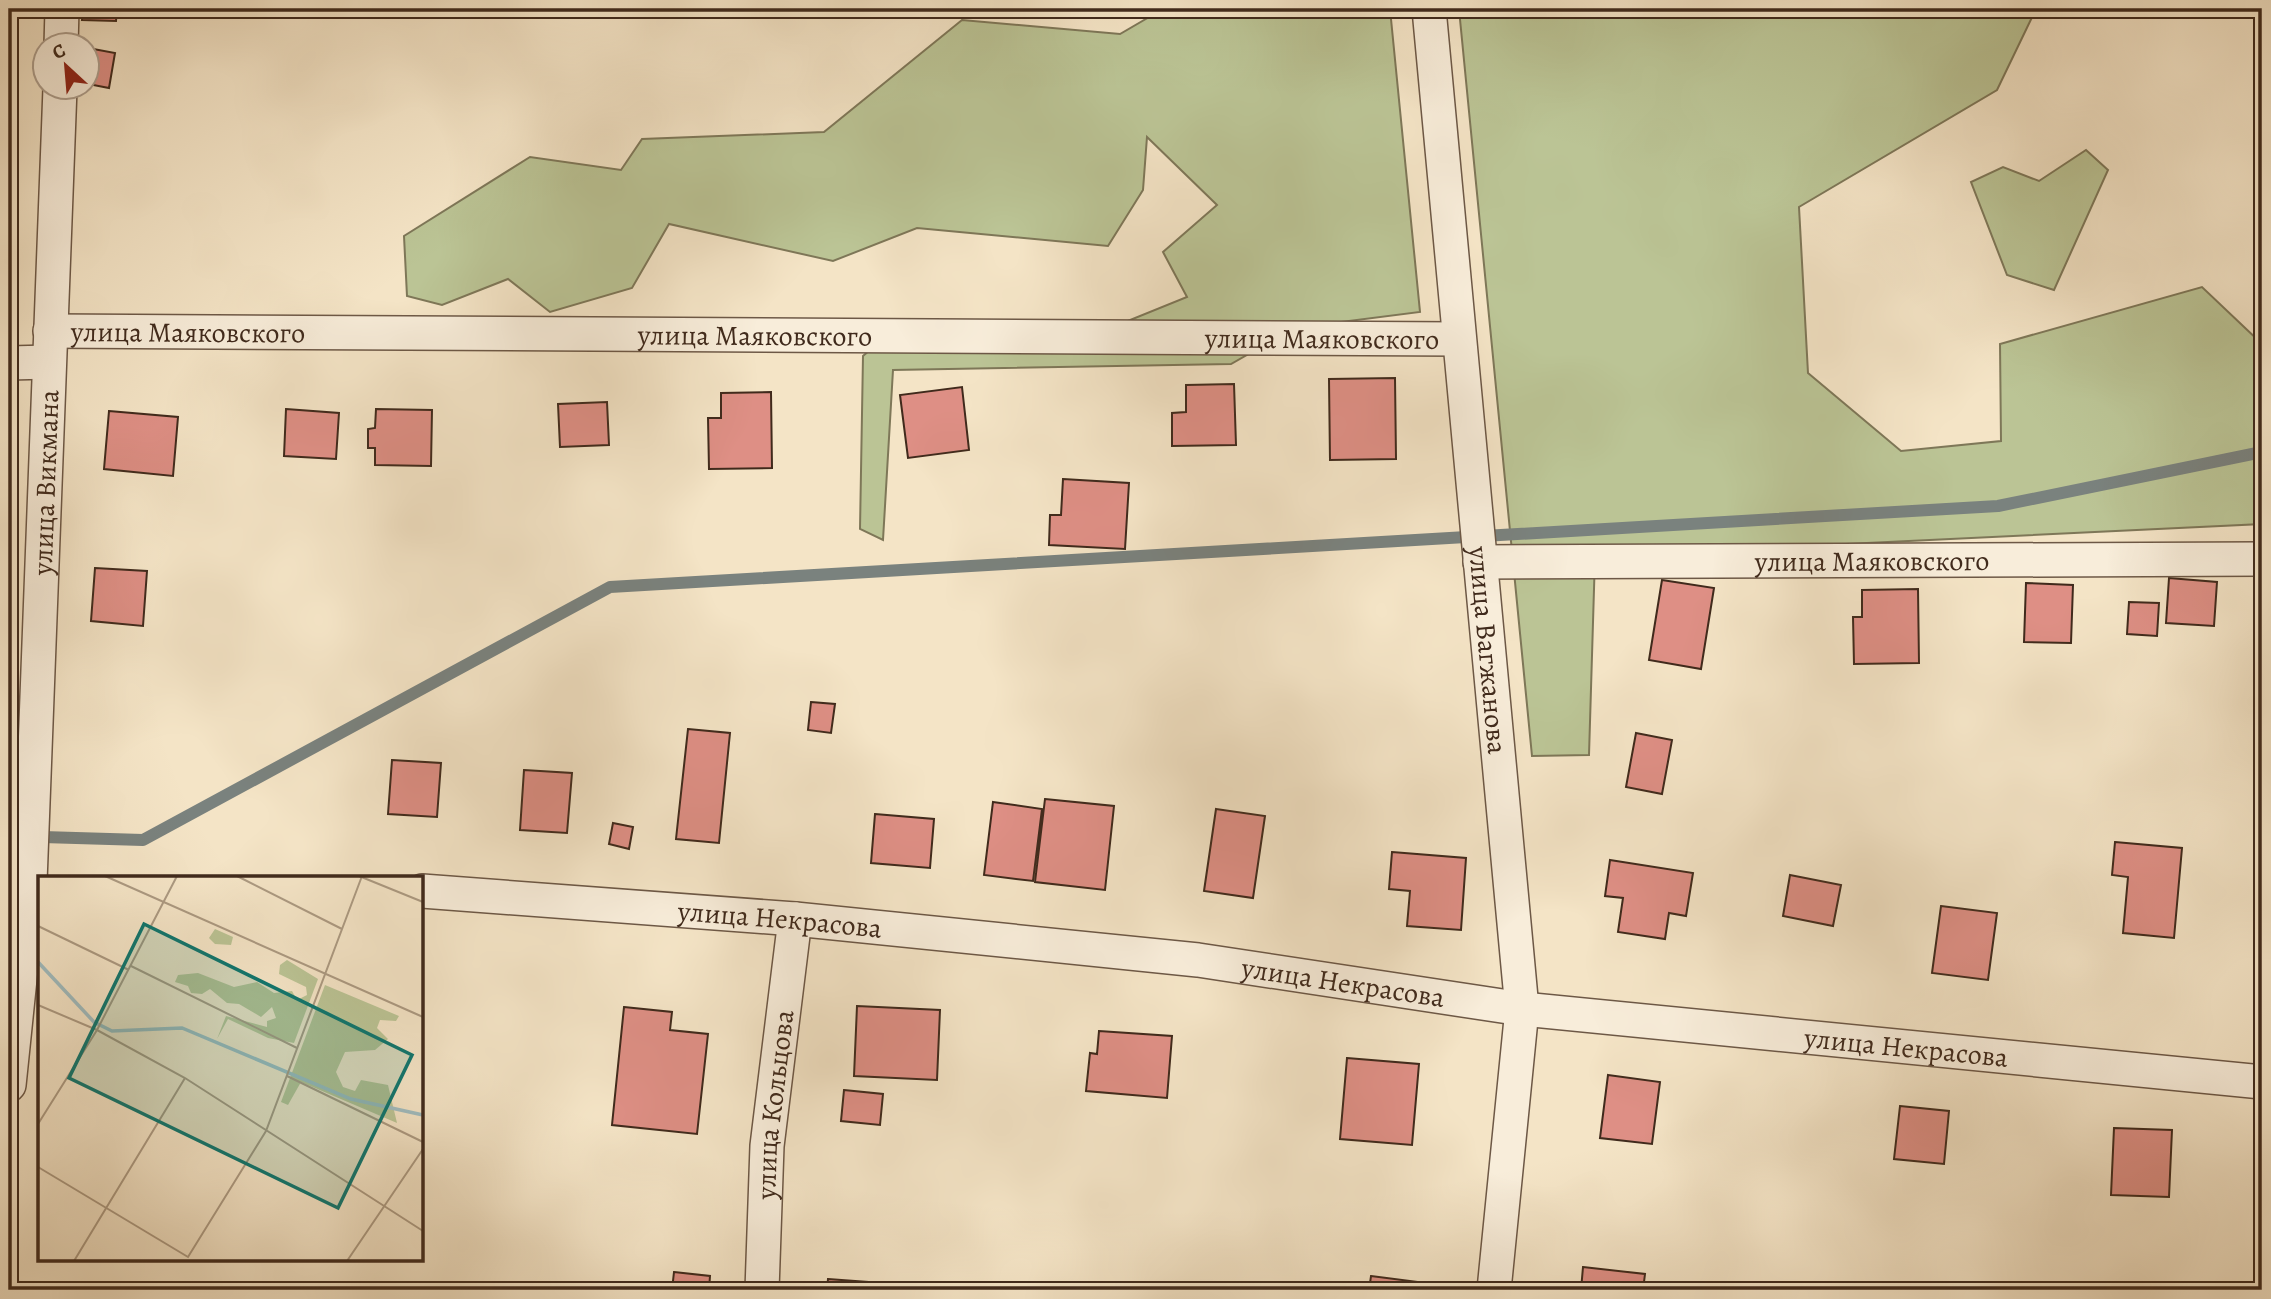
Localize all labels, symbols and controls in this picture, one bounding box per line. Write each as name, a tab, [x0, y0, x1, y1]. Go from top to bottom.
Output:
north arrow	[32, 32, 102, 102]
text: С	[48, 37, 70, 66]
street label: улица Маяковского	[70, 313, 305, 352]
street label: улица Маяковского	[637, 316, 872, 356]
street label: улица Маяковского	[1204, 320, 1439, 359]
street label: улица Викмана	[24, 389, 69, 577]
street label: улица Маяковского	[1754, 542, 1989, 581]
street label: улица Вагжанова	[1459, 544, 1516, 756]
inset map	[38, 876, 424, 1260]
street label: улица Некрасова	[675, 892, 884, 948]
street label: улица Некрасова	[1238, 949, 1447, 1017]
street label: улица Кольцова	[747, 1008, 804, 1201]
street label: улица Некрасова	[1801, 1019, 2010, 1077]

